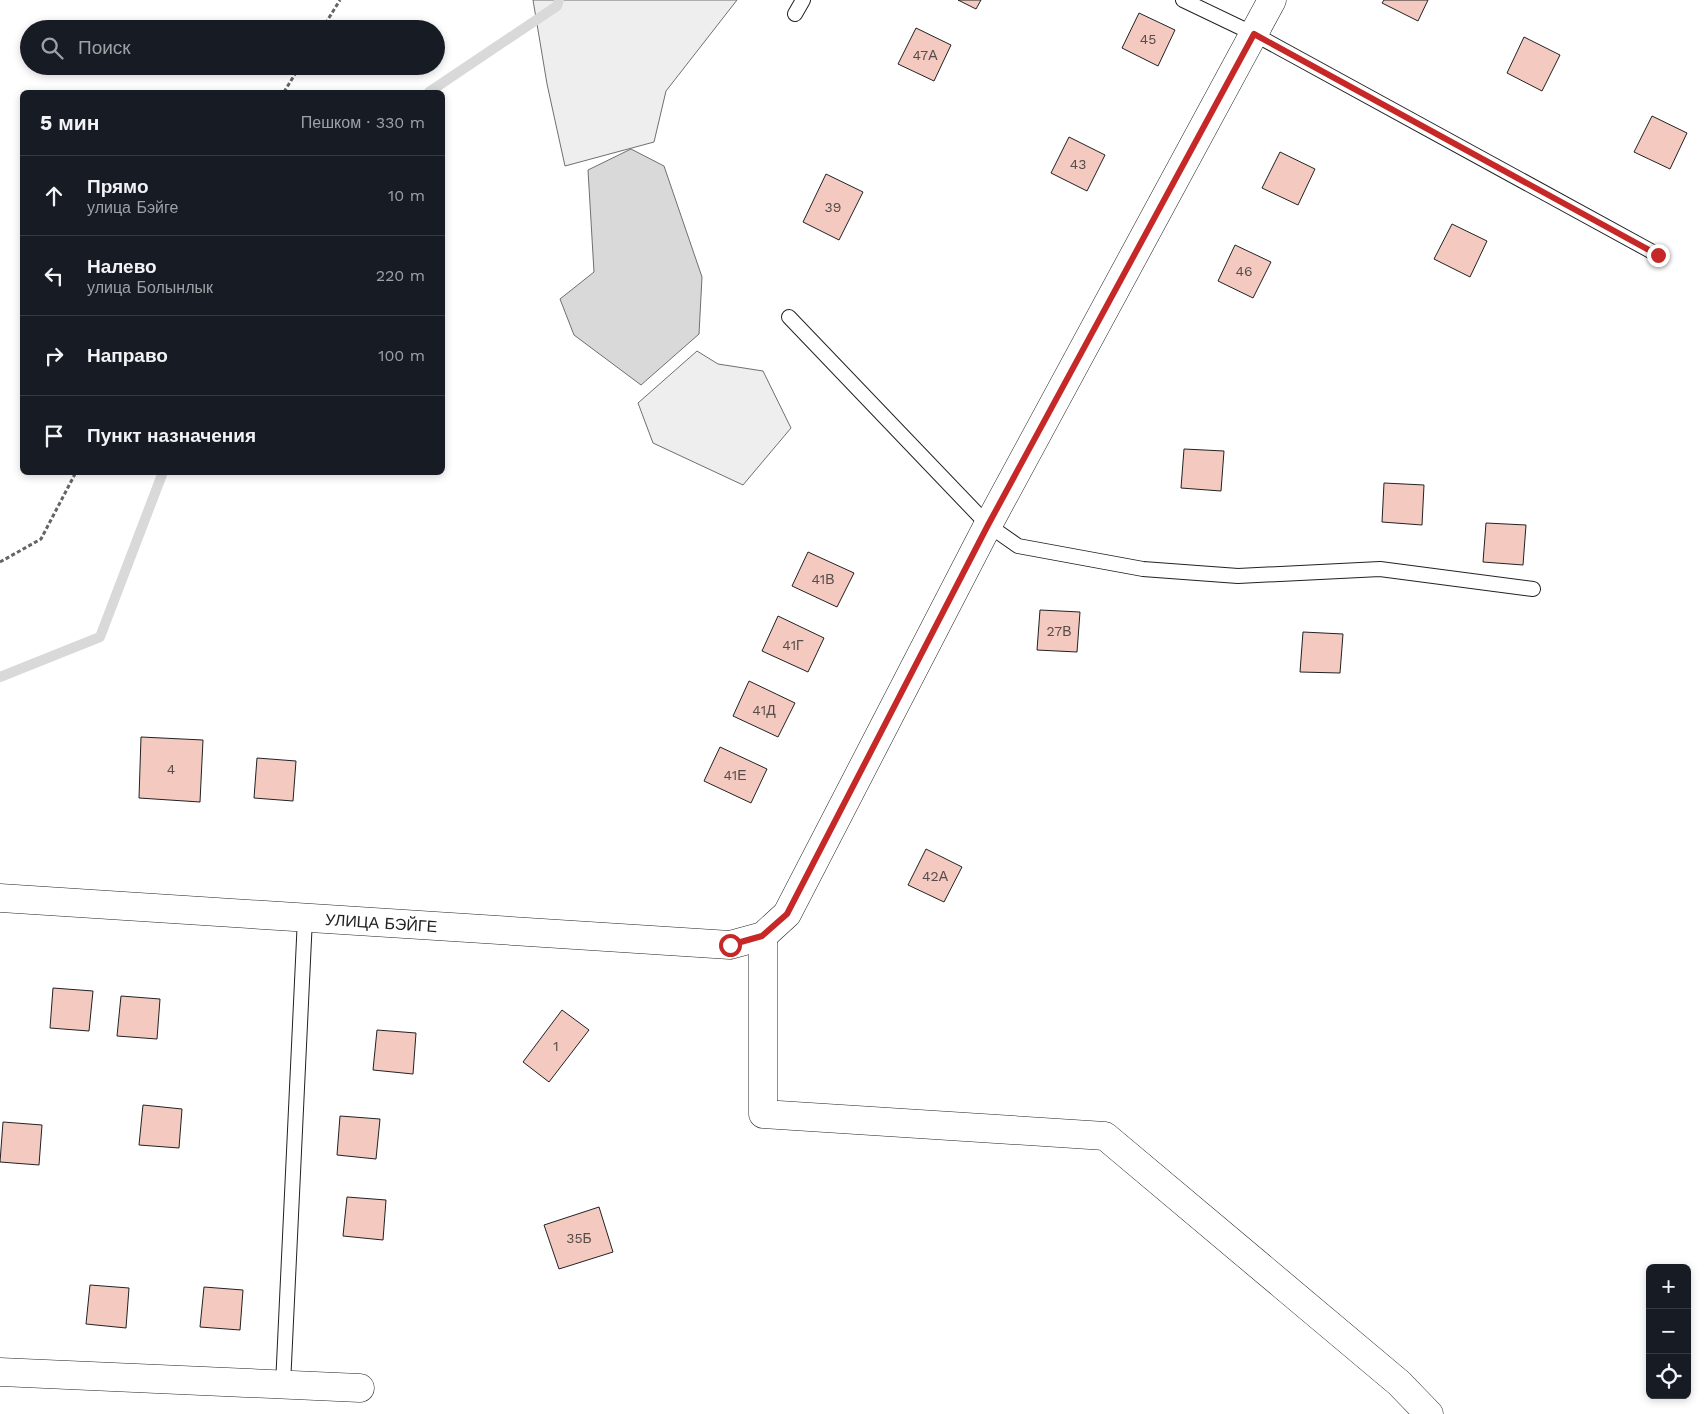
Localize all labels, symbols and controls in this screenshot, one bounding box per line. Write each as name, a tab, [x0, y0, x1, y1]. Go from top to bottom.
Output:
search box	[20, 20, 445, 75]
house number: 45	[1140, 31, 1156, 47]
icon: search	[38, 34, 66, 62]
text: Поиск	[78, 36, 131, 59]
house number: 47А	[912, 47, 938, 63]
text: 5 мин	[40, 110, 99, 135]
text: Пешком · 330 m	[301, 113, 425, 132]
house number: 43	[1070, 156, 1086, 172]
text: Прямо	[87, 175, 149, 198]
icon: ahead	[40, 182, 68, 210]
text: 10 m	[388, 186, 425, 205]
text: улица Бэйге	[87, 198, 178, 217]
house number: 39	[825, 199, 841, 215]
route end	[1647, 244, 1670, 267]
text: Налево	[87, 255, 157, 278]
icon: left	[40, 262, 68, 290]
house number: 46	[1235, 263, 1253, 279]
text: 220 m	[376, 266, 425, 285]
text: улица Болынлык	[87, 278, 213, 297]
icon: right	[40, 342, 68, 370]
text: Направо	[87, 344, 168, 367]
text: 100 m	[378, 346, 425, 365]
icon: arrive	[40, 422, 68, 450]
text: Пункт назначения	[87, 424, 256, 447]
house number: 41В	[811, 571, 835, 587]
house number: 27В	[1046, 623, 1072, 639]
house number: 41Г	[782, 637, 804, 653]
house number: 41Д	[752, 702, 776, 718]
house number: 4	[167, 761, 175, 777]
house number: 41Е	[723, 767, 747, 783]
house number: 42А	[922, 868, 949, 884]
street label: УЛИЦА БЭЙГЕ	[325, 910, 438, 936]
route start	[719, 934, 742, 957]
house number: 1	[553, 1038, 559, 1054]
house number: 35Б	[566, 1230, 592, 1246]
map controls	[1646, 1264, 1691, 1399]
button: +	[1646, 1264, 1691, 1309]
button: −	[1646, 1309, 1691, 1354]
button: locate	[1646, 1354, 1691, 1399]

